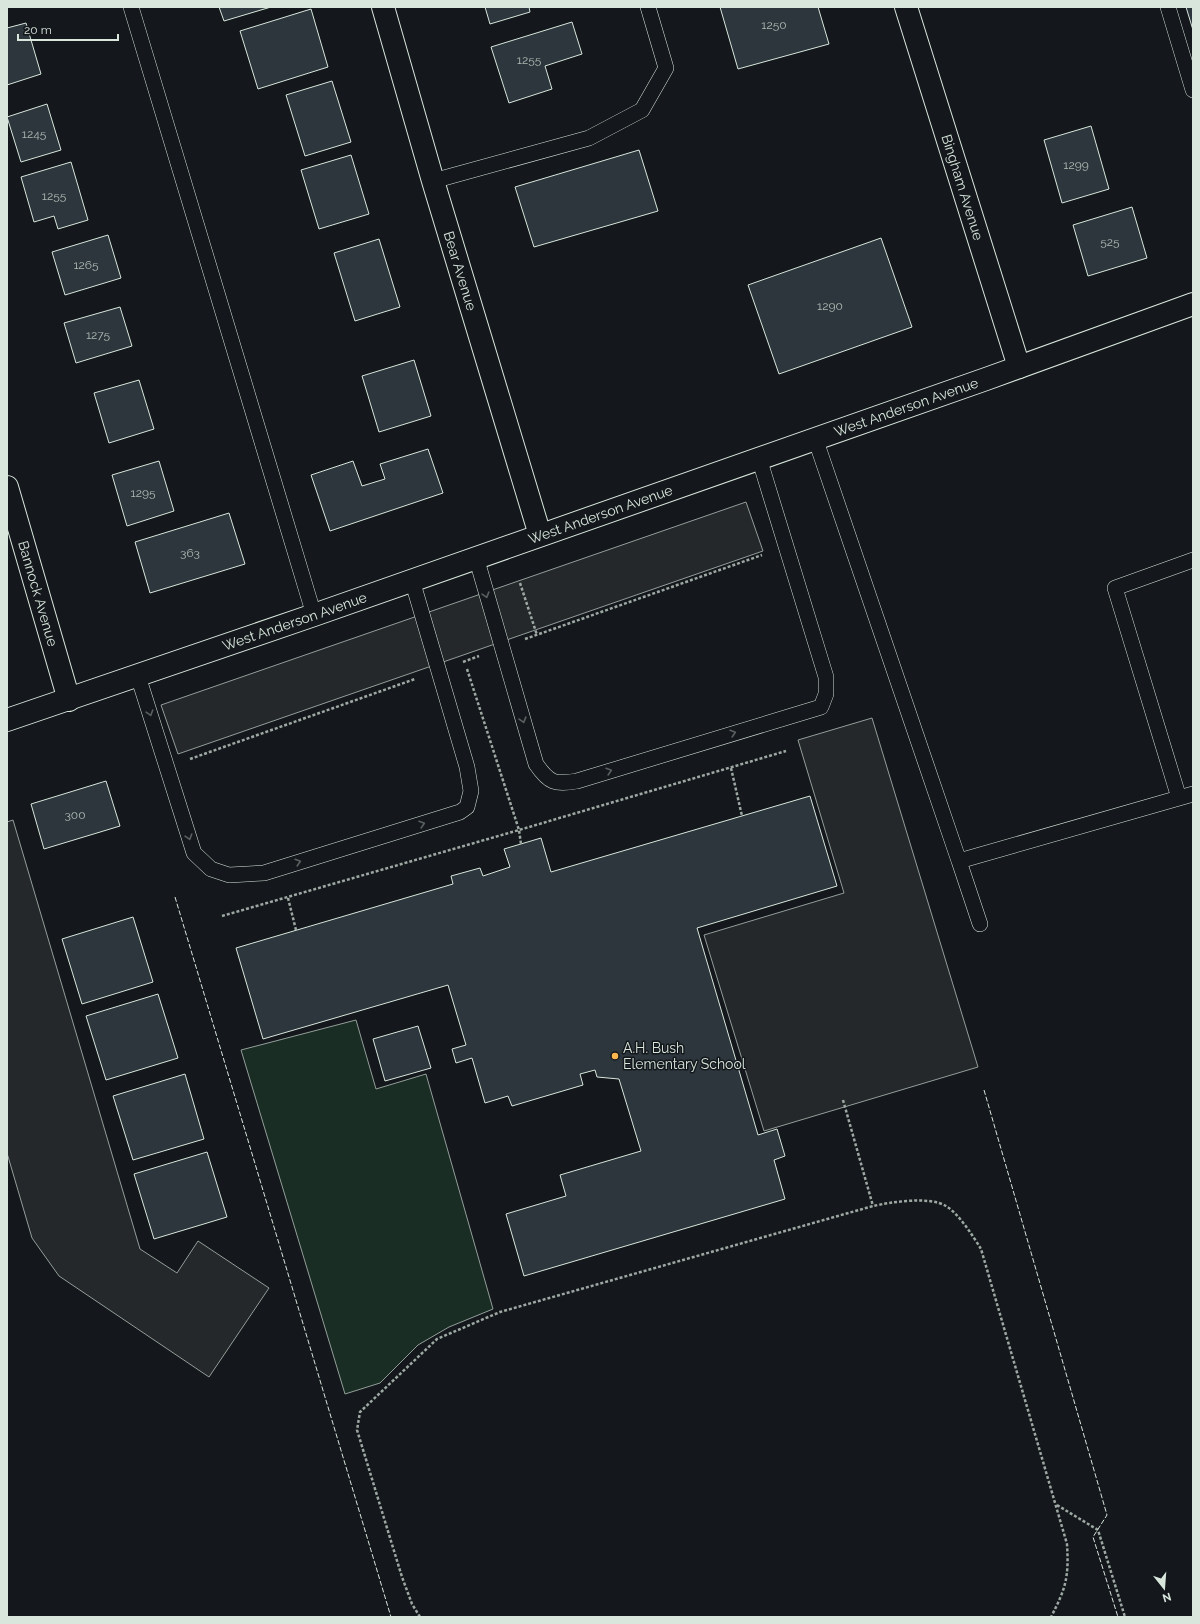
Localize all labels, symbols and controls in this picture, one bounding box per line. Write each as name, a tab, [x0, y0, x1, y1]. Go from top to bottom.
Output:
scale bar	[18, 16, 118, 42]
house number: 1250	[761, 18, 787, 32]
text: 20 m	[24, 23, 52, 37]
house number: 1255	[517, 53, 542, 67]
house number: 1245	[22, 127, 47, 141]
street label: Bingham Avenue	[938, 132, 987, 242]
house number: 1299	[1063, 158, 1089, 172]
house number: 1255	[42, 189, 67, 203]
street label: Bear Avenue	[441, 229, 480, 313]
house number: 525	[1100, 235, 1120, 249]
house number: 1265	[73, 258, 99, 272]
house number: 1290	[817, 299, 843, 313]
house number: 1275	[86, 328, 111, 342]
street label: West Anderson Avenue	[832, 374, 980, 440]
street label: West Anderson Avenue	[526, 482, 675, 547]
house number: 1295	[131, 486, 156, 500]
street label: Bannock Avenue	[15, 539, 61, 648]
house number: 363	[180, 546, 200, 560]
street label: West Anderson Avenue	[220, 589, 369, 654]
one-way arrow	[481, 591, 490, 598]
one-way arrow	[145, 709, 154, 716]
one-way arrow	[518, 716, 526, 723]
one-way arrow	[730, 730, 737, 738]
one-way arrow	[605, 768, 612, 776]
house number: 300	[64, 808, 86, 822]
one-way arrow	[418, 820, 425, 829]
one-way arrow	[184, 833, 193, 840]
one-way arrow	[294, 859, 301, 867]
place label: A.H. Bush Elementary School	[623, 1040, 746, 1072]
marker: A.H. Bush Elementary School	[610, 1051, 620, 1061]
north arrow	[1144, 1568, 1184, 1608]
text: N	[1161, 1590, 1173, 1605]

